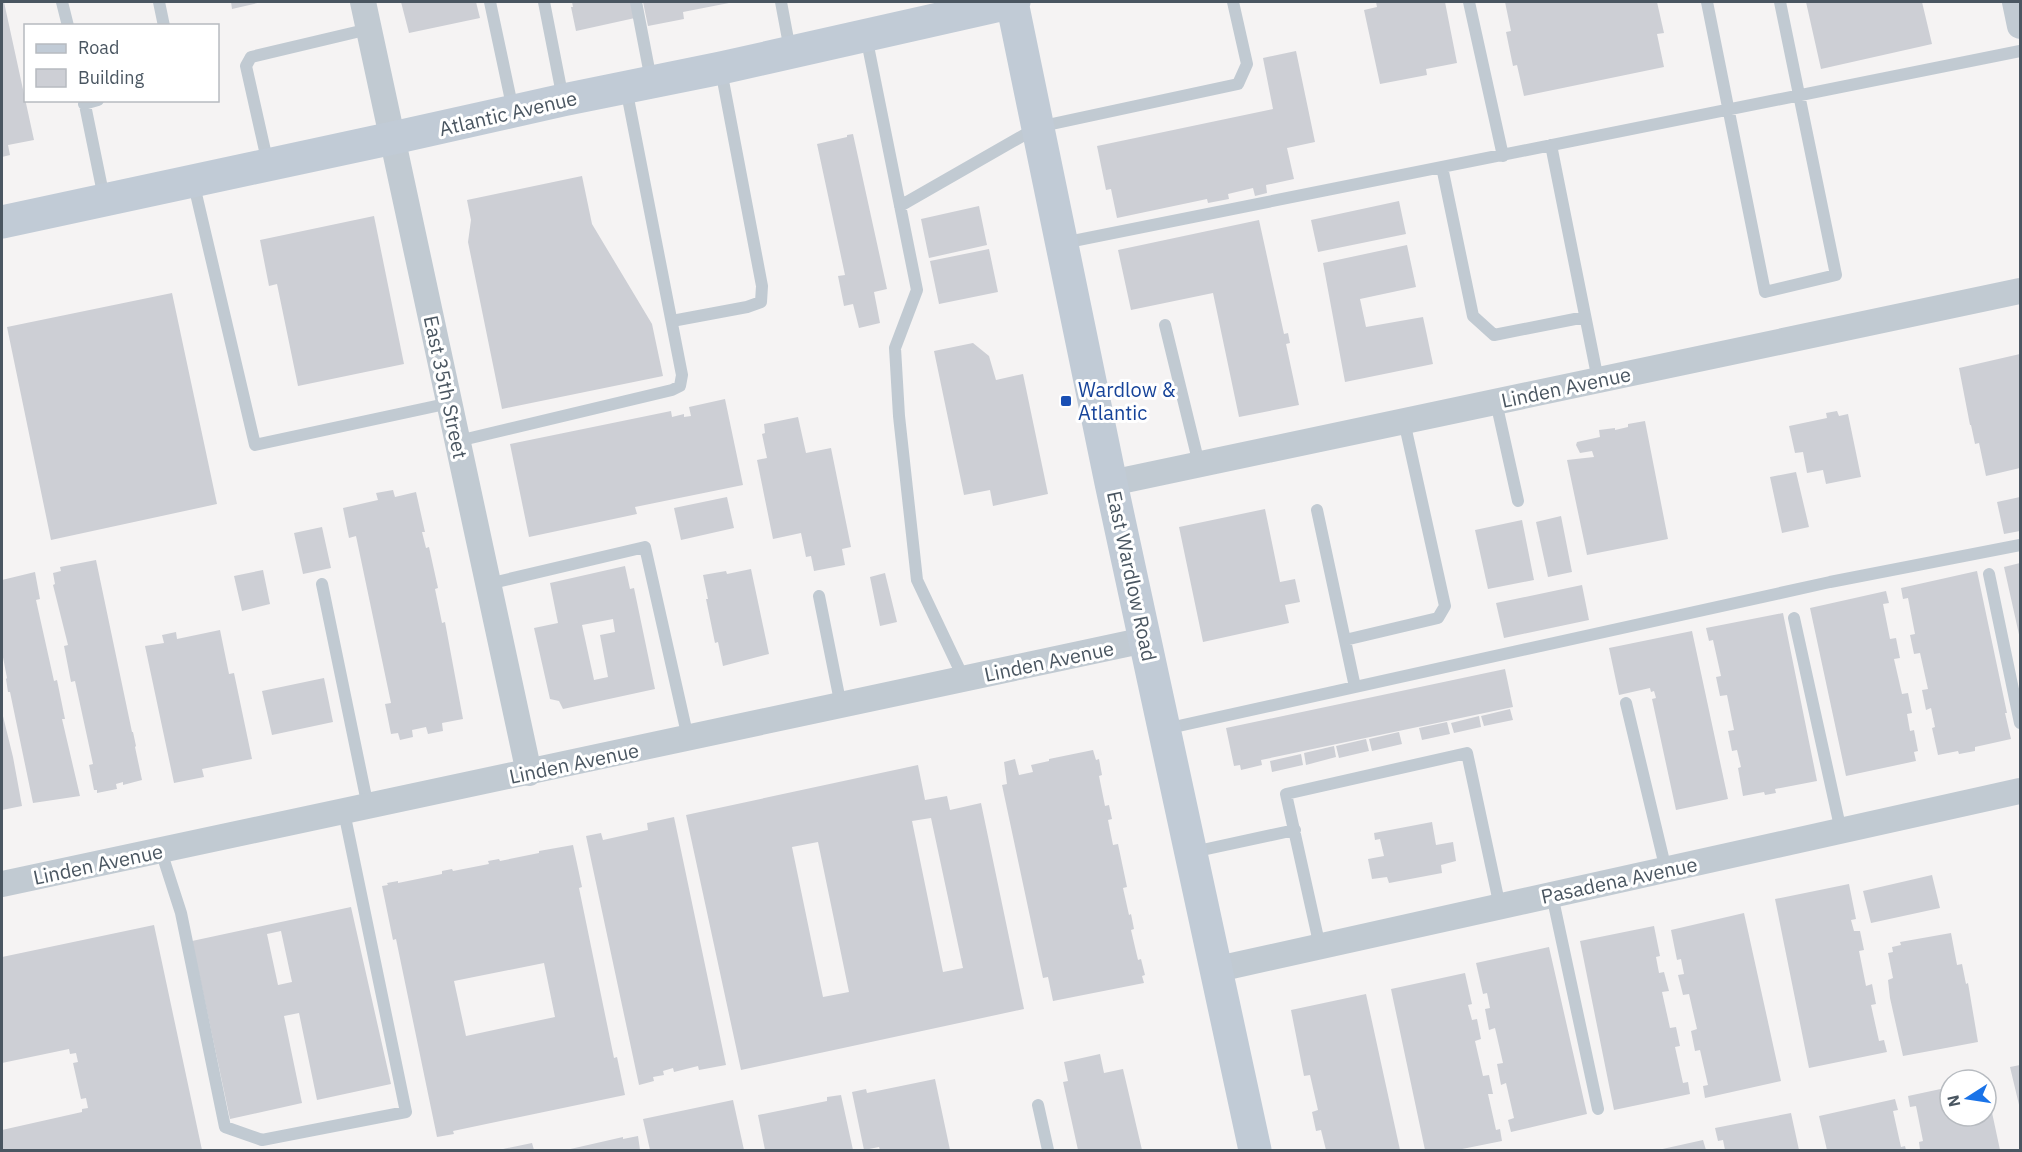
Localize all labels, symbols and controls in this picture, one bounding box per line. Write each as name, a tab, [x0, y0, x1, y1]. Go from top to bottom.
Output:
legend	[24, 24, 219, 102]
text: Road	[78, 36, 119, 59]
text: Building	[78, 66, 145, 89]
street label: Atlantic Avenue	[436, 84, 580, 142]
street label: East 35th Street	[418, 313, 474, 461]
street label: Linden Avenue	[1499, 360, 1633, 414]
place label: Wardlow & Atlantic	[1078, 376, 1176, 426]
marker: Wardlow & Atlantic	[1059, 394, 1073, 408]
street label: East Wardlow Road	[1101, 488, 1163, 664]
street label: Linden Avenue	[982, 634, 1116, 688]
street label: Linden Avenue	[507, 736, 641, 790]
street label: Linden Avenue	[31, 837, 165, 891]
street label: Pasadena Avenue	[1538, 850, 1700, 910]
north arrow	[1938, 1068, 1998, 1128]
text: N	[1942, 1093, 1964, 1109]

